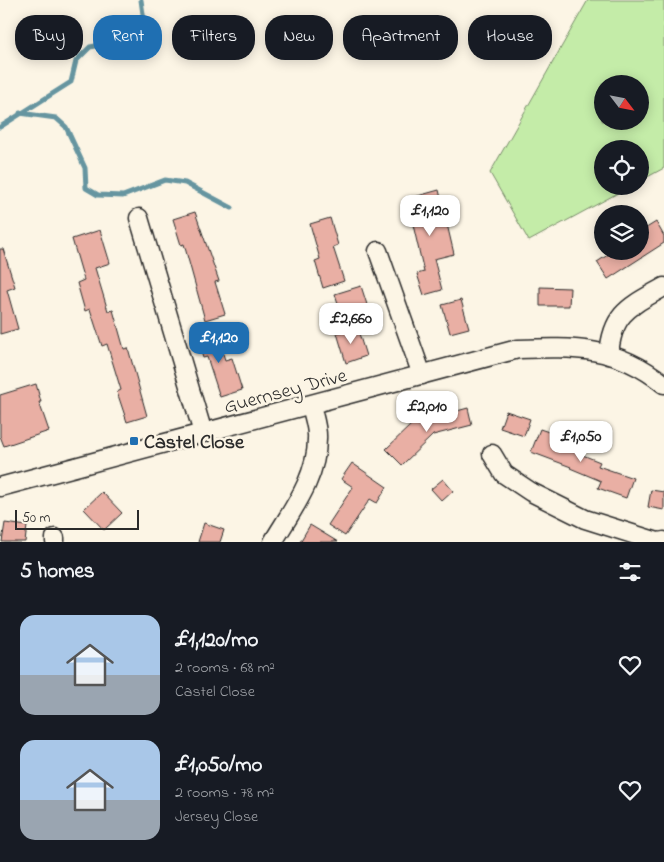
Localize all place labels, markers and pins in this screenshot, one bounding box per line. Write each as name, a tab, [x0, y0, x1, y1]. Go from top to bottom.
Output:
pin: £1,120	[389, 194, 471, 237]
pin: £2,660	[310, 302, 392, 345]
pin: £1,120	[178, 322, 260, 364]
pin: £2,010	[386, 390, 468, 433]
pin: £1,050	[540, 420, 622, 463]
place label: Castel Close	[144, 429, 245, 458]
marker: Castel Close	[128, 435, 140, 447]

